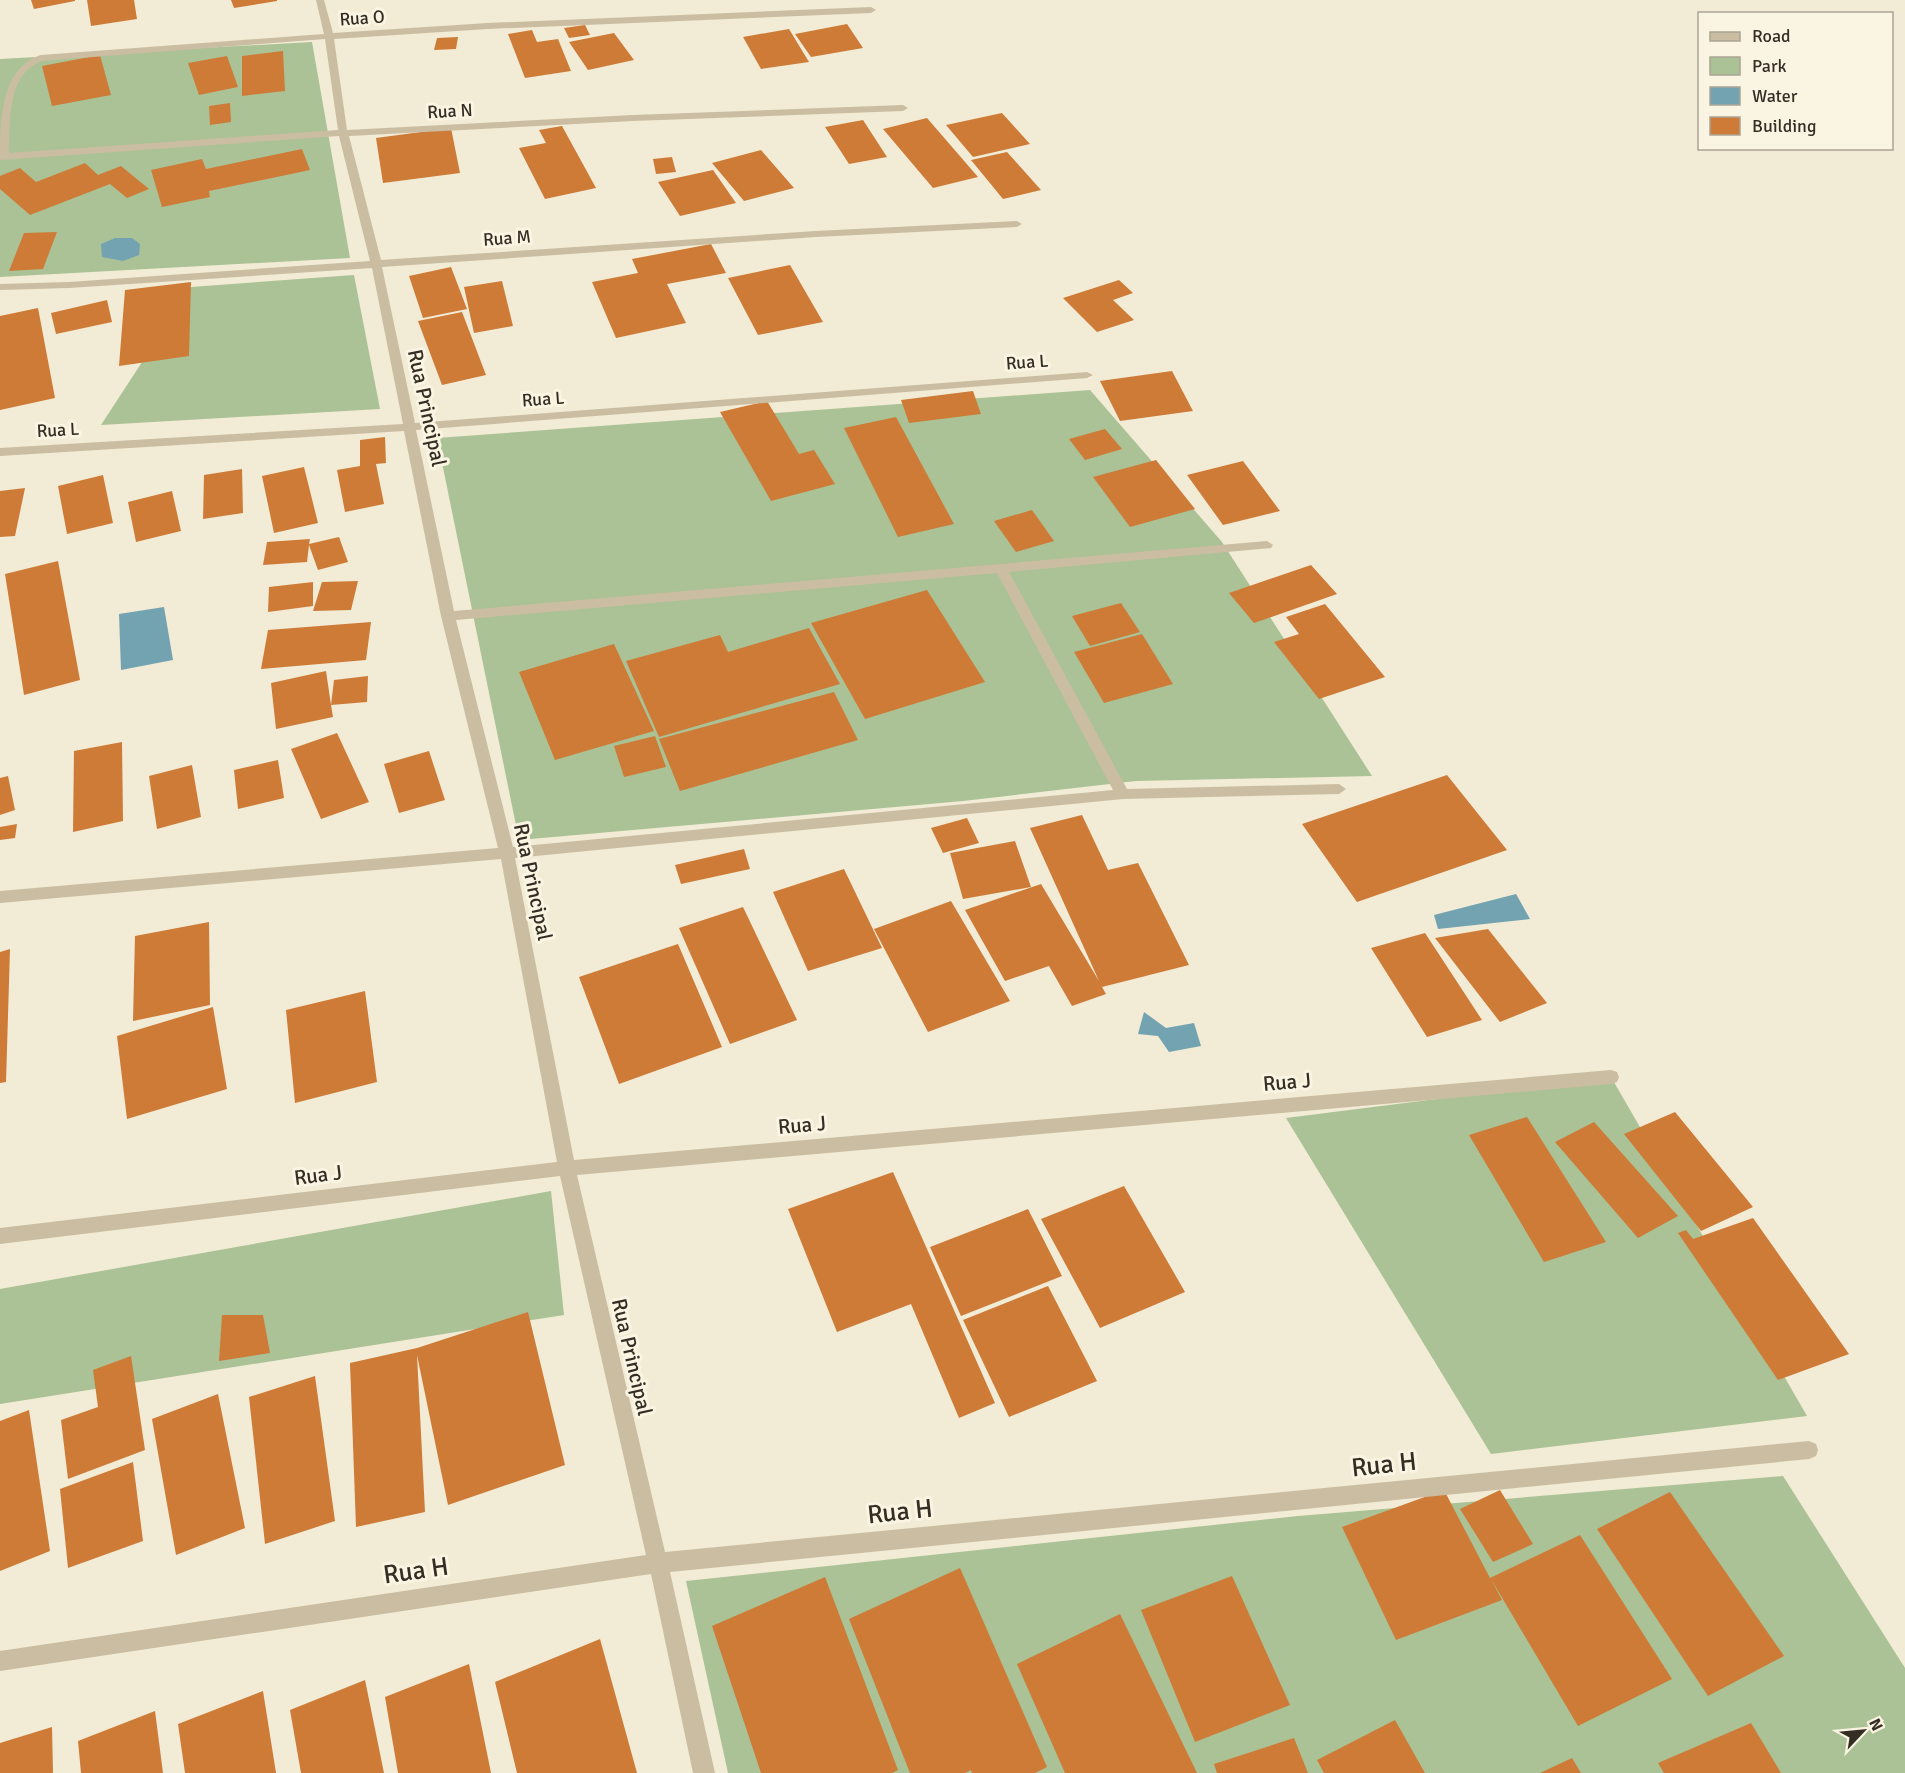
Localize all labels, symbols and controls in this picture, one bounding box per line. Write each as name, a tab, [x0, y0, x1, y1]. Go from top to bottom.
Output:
street label: Rua O	[339, 5, 385, 31]
legend	[1698, 12, 1893, 150]
text: Road	[1752, 25, 1791, 47]
text: Park	[1752, 55, 1787, 77]
text: Water	[1752, 85, 1798, 107]
street label: Rua N	[427, 99, 473, 123]
text: Building	[1752, 115, 1816, 137]
street label: Rua M	[482, 225, 532, 251]
street label: Rua Principal	[402, 347, 452, 469]
street label: Rua L	[1005, 350, 1049, 374]
street label: Rua L	[521, 387, 565, 411]
street label: Rua L	[36, 418, 80, 442]
street label: Rua Principal	[508, 821, 558, 943]
street label: Rua J	[1262, 1067, 1312, 1097]
street label: Rua J	[777, 1110, 827, 1140]
street label: Rua J	[292, 1159, 344, 1191]
street label: Rua Principal	[606, 1296, 658, 1418]
street label: Rua H	[1350, 1446, 1418, 1484]
street label: Rua H	[866, 1493, 934, 1531]
street label: Rua H	[381, 1551, 451, 1591]
north arrow	[1833, 1701, 1893, 1761]
text: N	[1864, 1715, 1887, 1734]

